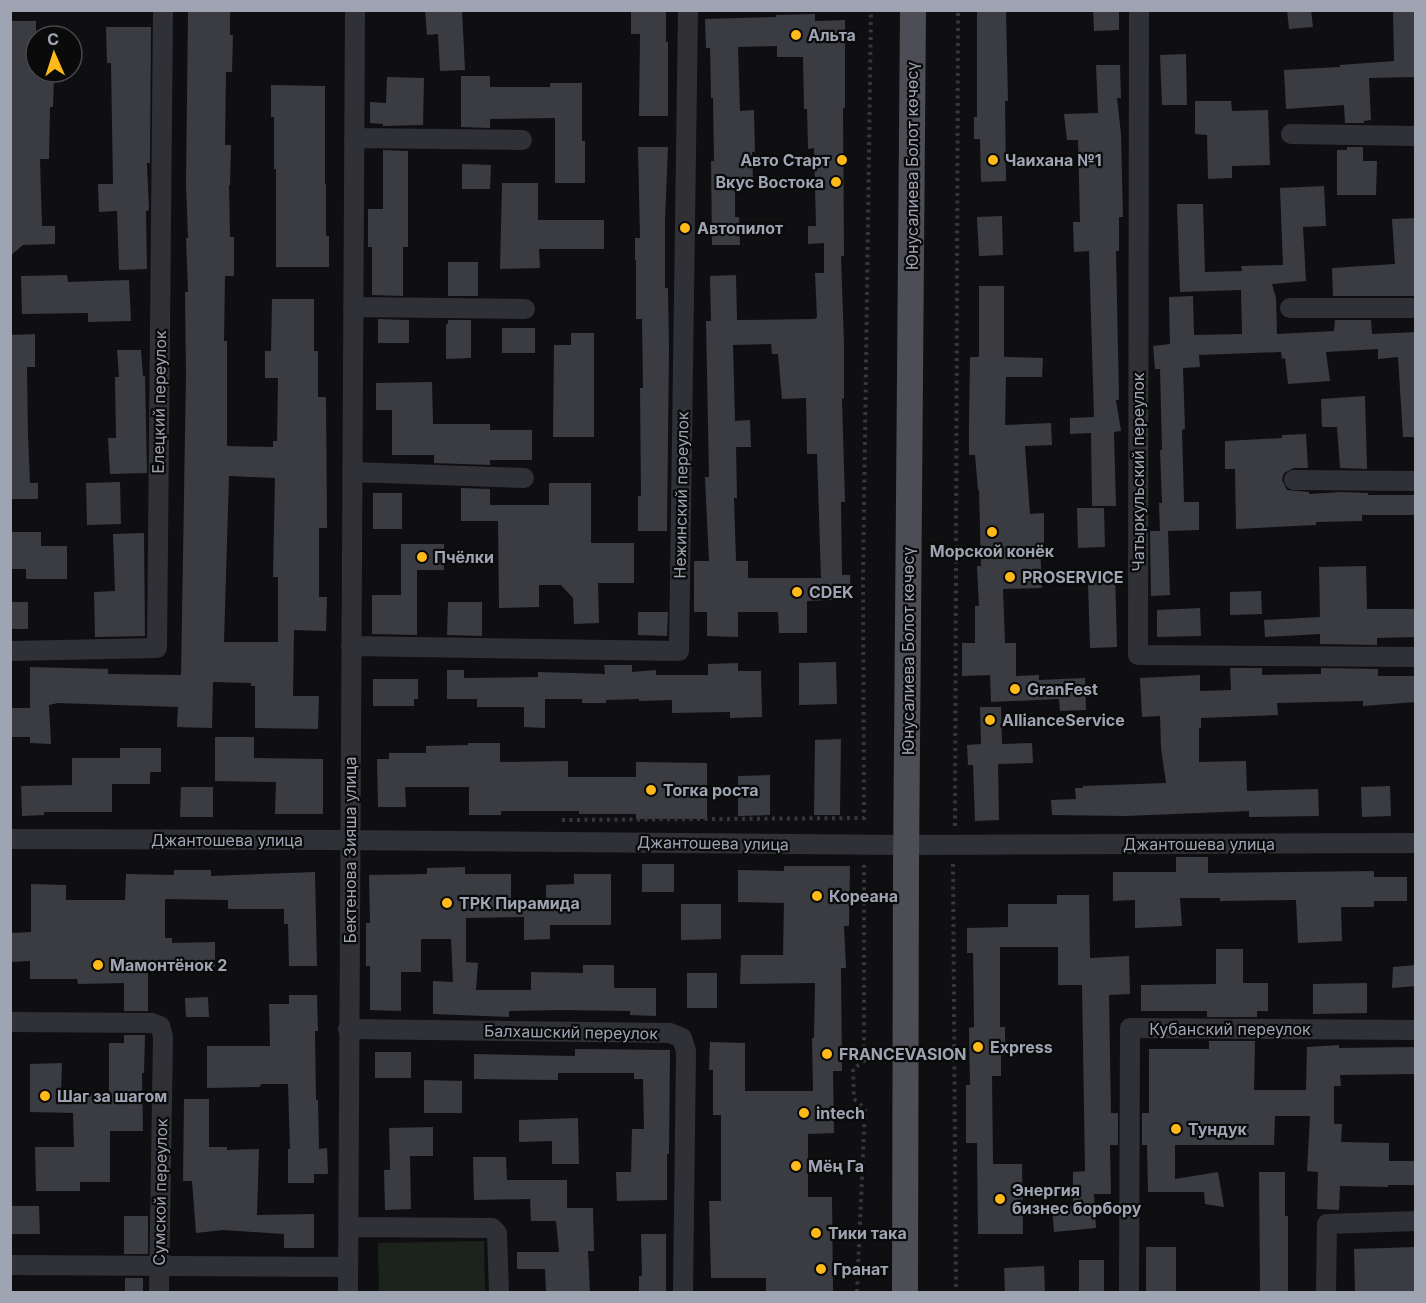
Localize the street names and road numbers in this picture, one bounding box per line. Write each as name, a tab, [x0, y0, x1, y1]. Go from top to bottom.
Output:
street label: Юнусалиева Болот көчөсү	[902, 62, 922, 270]
street label: Елецкий переулок	[148, 330, 170, 474]
street label: Чатыркульский переулок	[1128, 372, 1148, 572]
street label: Нежинский переулок	[670, 411, 692, 579]
street label: Юнусалиева Болот көчөсү	[898, 547, 918, 755]
street label: Бектенова Зияша улица	[340, 757, 360, 943]
street label: Джантошева улица	[151, 830, 303, 850]
street label: Джантошева улица	[637, 832, 789, 854]
street label: Джантошева улица	[1123, 834, 1275, 854]
street label: Кубанский переулок	[1149, 1019, 1311, 1039]
street label: Балхашский переулок	[484, 1020, 658, 1044]
street label: Сумской переулок	[149, 1118, 171, 1266]

